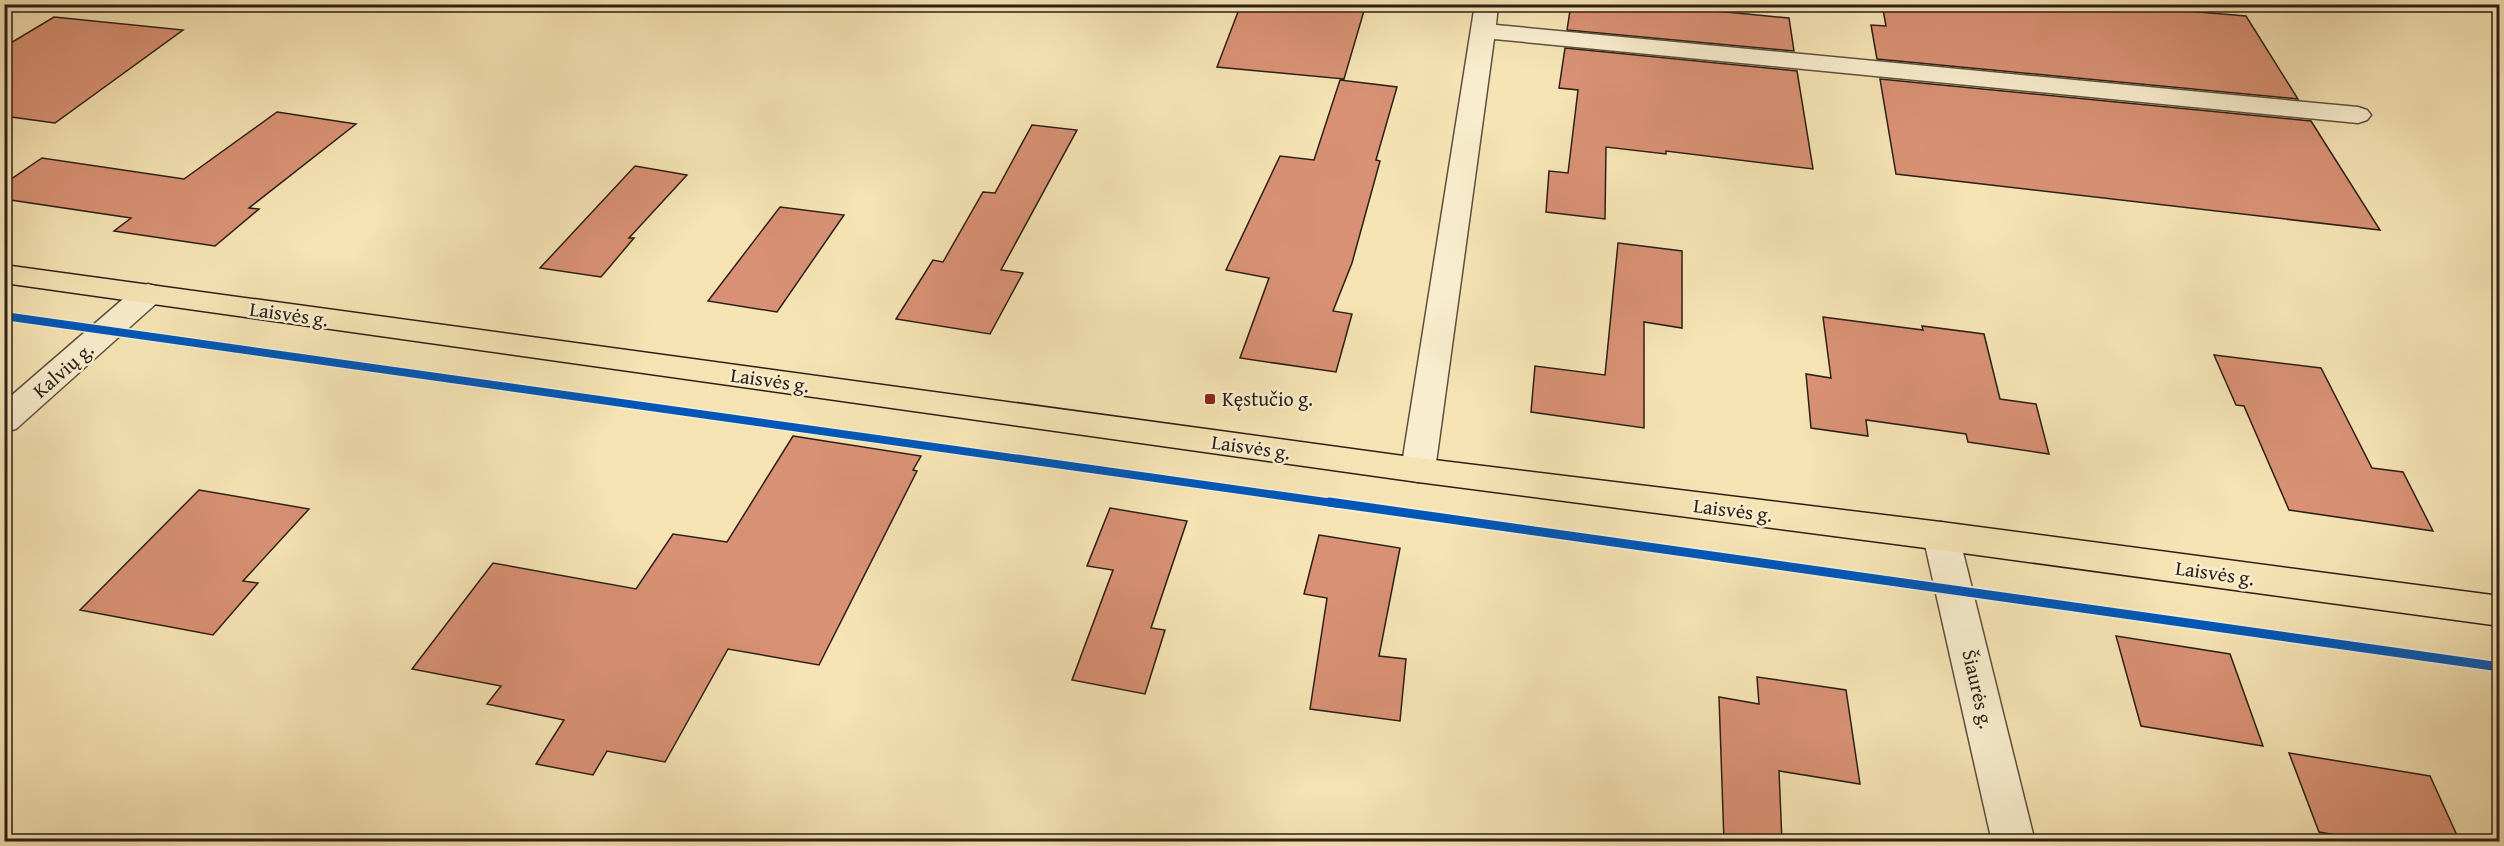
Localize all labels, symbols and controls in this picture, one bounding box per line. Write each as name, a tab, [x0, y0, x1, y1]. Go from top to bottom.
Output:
street label: Laisvės g.	[248, 294, 330, 333]
street label: Kalvių g.	[26, 335, 100, 404]
street label: Laisvės g.	[729, 360, 811, 399]
place label: Kęstučio g.	[1222, 384, 1313, 413]
marker: Kęstučio g.	[1203, 392, 1217, 406]
street label: Laisvės g.	[1210, 427, 1292, 466]
street label: Laisvės g.	[1692, 490, 1774, 529]
street label: Laisvės g.	[2174, 553, 2256, 592]
street label: Šiaurės g.	[1955, 646, 2002, 731]

